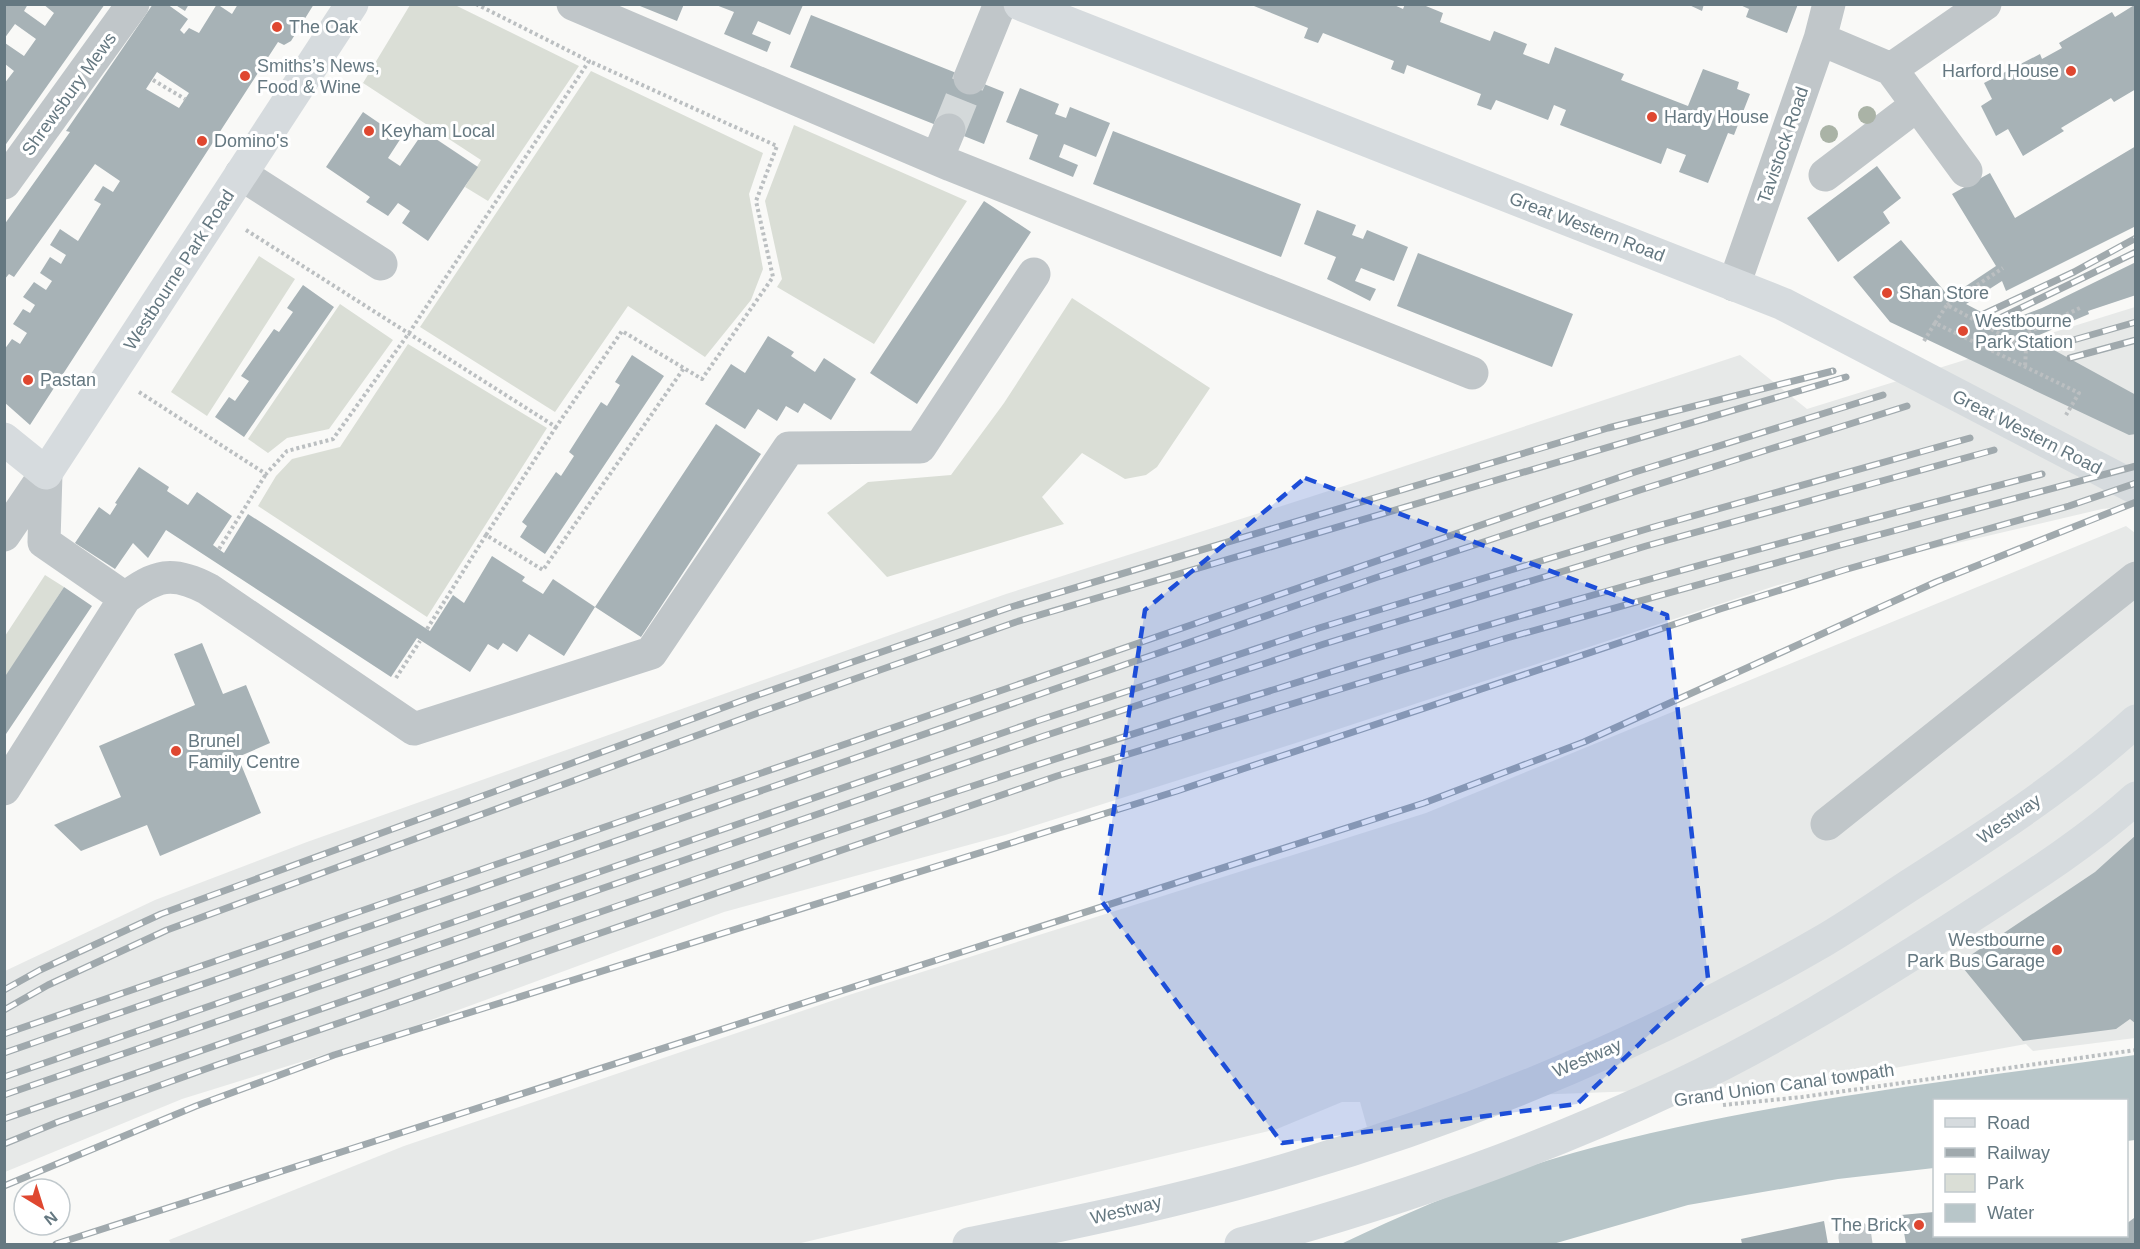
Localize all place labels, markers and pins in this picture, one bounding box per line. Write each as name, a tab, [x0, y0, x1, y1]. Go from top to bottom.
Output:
place label: The Oak	[289, 17, 359, 37]
marker: The Oak	[270, 20, 284, 34]
place label: Smiths’s News, Food & Wine	[257, 56, 380, 97]
place label: Harford House	[1942, 61, 2059, 81]
marker: Harford House	[2064, 64, 2078, 78]
marker: Smiths’s News, Food & Wine	[238, 69, 252, 83]
place label: Hardy House	[1664, 107, 1769, 127]
marker: Hardy House	[1645, 110, 1659, 124]
place label: Keyham Local	[381, 121, 495, 141]
marker: Keyham Local	[362, 124, 376, 138]
place label: Domino's	[214, 131, 288, 151]
marker: Domino's	[195, 134, 209, 148]
place label: Shan Store	[1899, 283, 1989, 303]
marker: Shan Store	[1880, 286, 1894, 300]
place label: Westbourne Park Station	[1975, 311, 2073, 352]
marker: Westbourne Park Station	[1956, 324, 1970, 338]
place label: Pastan	[40, 370, 96, 390]
marker: Pastan	[21, 373, 35, 387]
place label: Brunel Family Centre	[188, 731, 300, 772]
marker: Brunel Family Centre	[169, 744, 183, 758]
place label: Westbourne Park Bus Garage	[1907, 930, 2045, 971]
marker: Westbourne Park Bus Garage	[2050, 943, 2064, 957]
place label: The Brick	[1831, 1215, 1908, 1235]
marker: The Brick	[1912, 1218, 1926, 1232]

